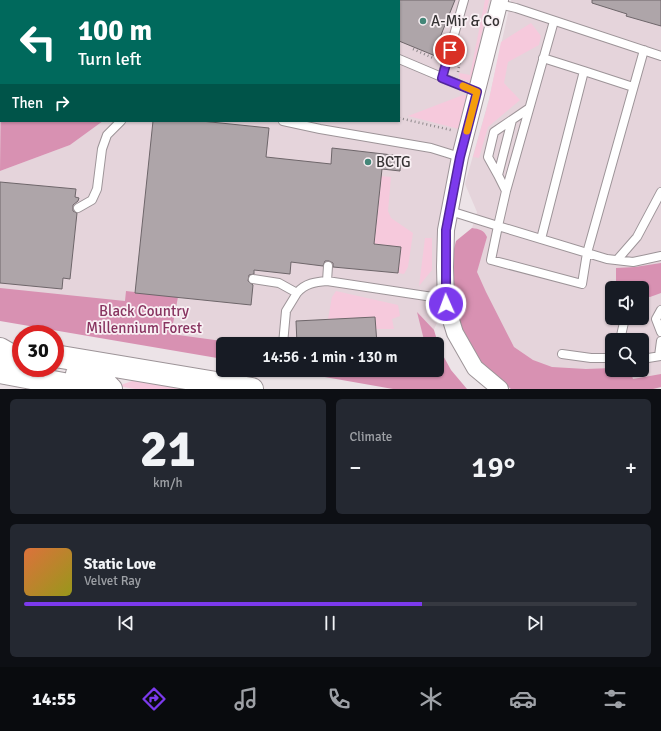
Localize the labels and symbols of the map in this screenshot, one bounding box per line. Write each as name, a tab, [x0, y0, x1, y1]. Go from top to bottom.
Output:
place label: A-Mir & Co	[431, 12, 500, 30]
marker: A-Mir & Co	[418, 16, 428, 26]
pin	[433, 33, 467, 67]
place label: BCTG	[376, 153, 411, 171]
marker: BCTG	[363, 157, 373, 167]
position arrow	[425, 283, 467, 325]
park label: Black Country Millennium Forest	[86, 302, 202, 337]
speed limit sign: 30	[12, 325, 64, 377]

